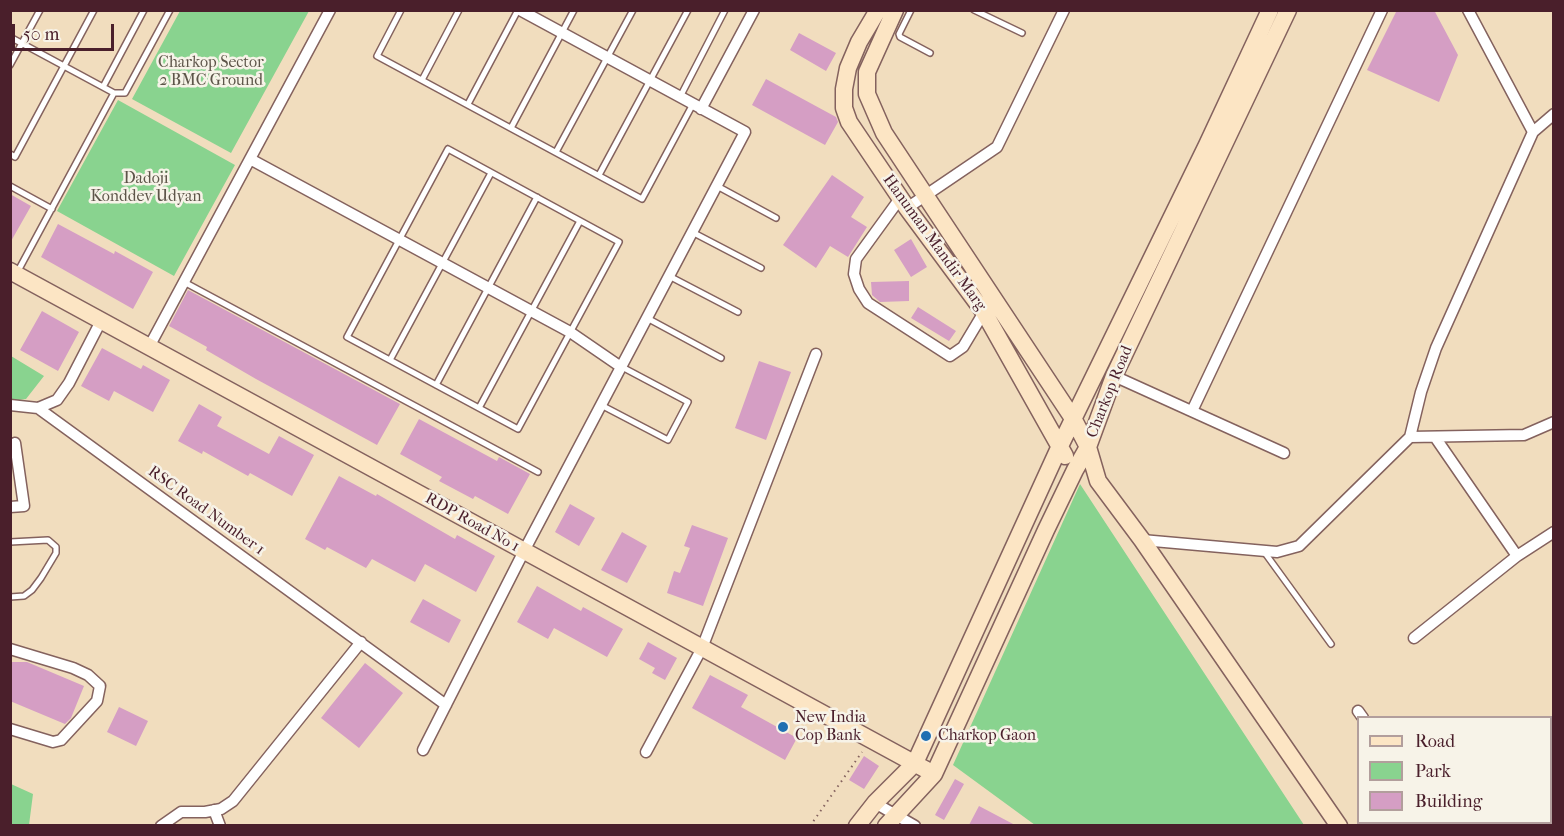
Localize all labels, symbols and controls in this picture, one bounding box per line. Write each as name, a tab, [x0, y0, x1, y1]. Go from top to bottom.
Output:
scale bar	[15, 12, 117, 50]
text: 50 m	[23, 24, 59, 45]
park label: Charkop Sector 2 BMC Ground	[158, 53, 264, 91]
park label: Dadoji Konddev Udyan	[90, 169, 202, 207]
street label: Hanuman Mandir Marg	[878, 171, 990, 315]
street label: Charkop Road	[1083, 343, 1137, 441]
street label: RSC Road Number 1	[144, 462, 268, 560]
street label: RDP Road No 1	[421, 489, 523, 557]
place label: New India Cop Bank	[795, 708, 866, 746]
legend	[1357, 716, 1552, 824]
marker: New India Cop Bank	[776, 720, 790, 734]
place label: Charkop Gaon	[938, 726, 1036, 746]
marker: Charkop Gaon	[919, 729, 933, 743]
text: Road	[1415, 731, 1455, 752]
text: Park	[1415, 761, 1451, 782]
text: Building	[1415, 791, 1482, 812]

